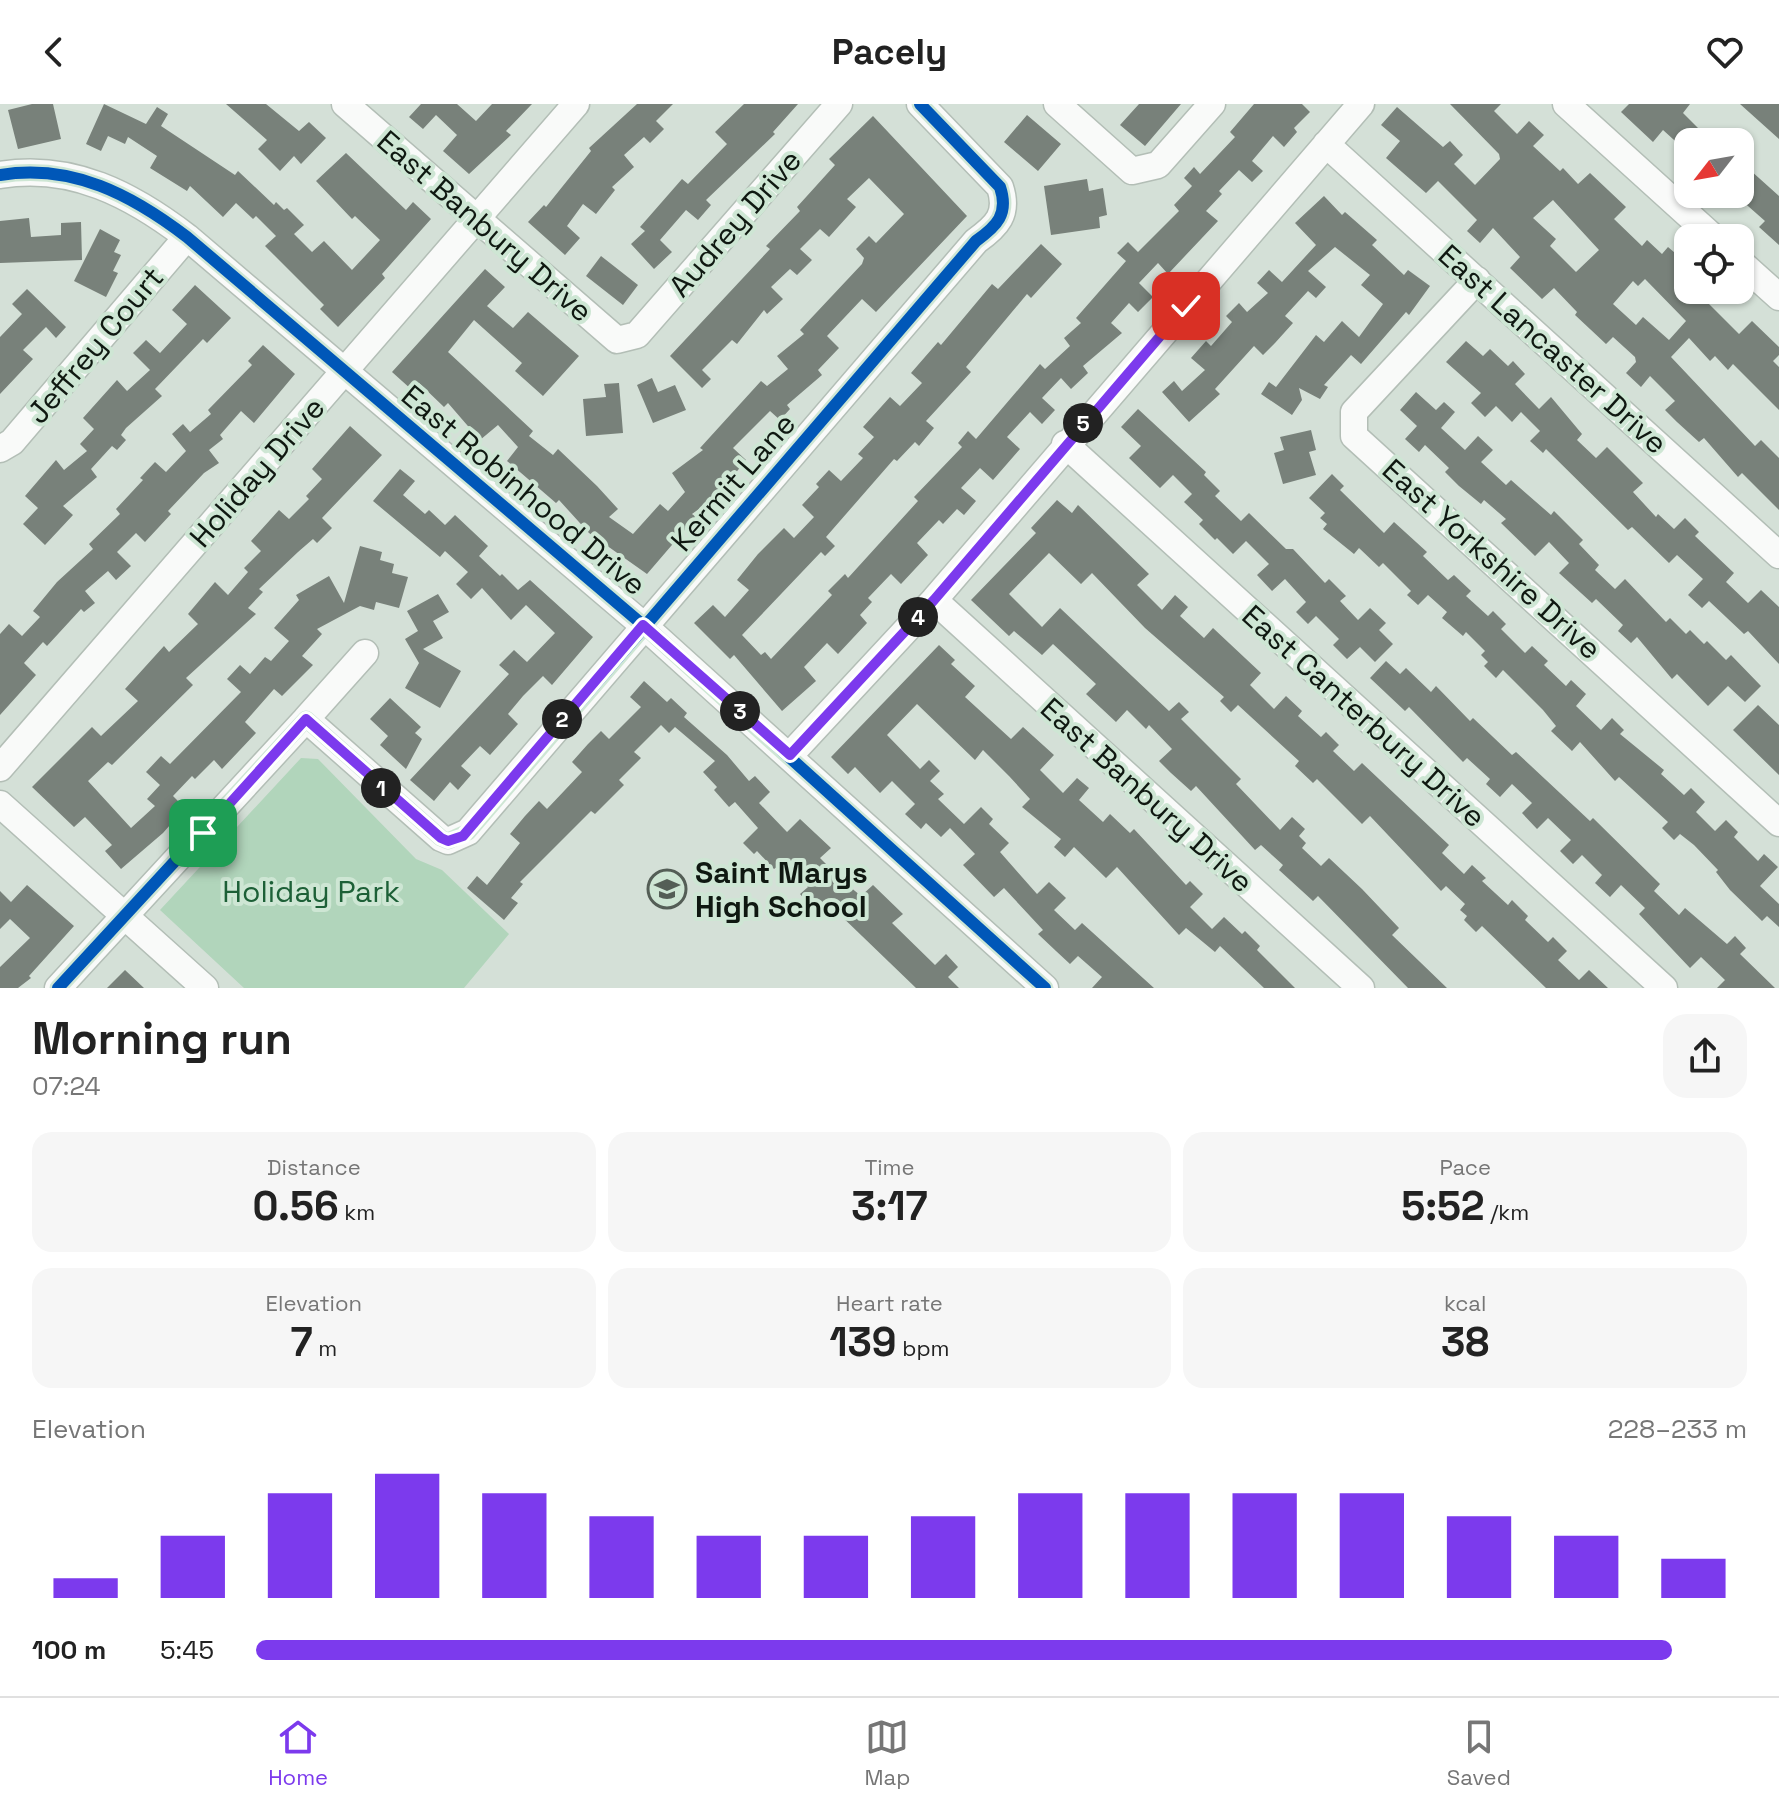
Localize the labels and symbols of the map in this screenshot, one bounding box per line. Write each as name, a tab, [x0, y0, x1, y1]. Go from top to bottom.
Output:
street label: East Banbury Drive	[369, 122, 601, 330]
north arrow	[1674, 128, 1754, 208]
street label: Audrey Drive	[660, 141, 810, 305]
street label: East Lancaster Drive	[1430, 236, 1676, 462]
street label: Jeffrey Court	[18, 259, 172, 431]
pin	[1152, 272, 1220, 340]
street label: East Robinhood Drive	[394, 376, 654, 604]
street label: Holiday Drive	[181, 389, 333, 555]
pin: 5	[1063, 403, 1103, 443]
street label: Kermit Lane	[662, 405, 804, 559]
street label: East Yorkshire Drive	[1374, 450, 1610, 668]
street label: East Canterbury Drive	[1234, 596, 1494, 836]
pin: 4	[898, 597, 938, 637]
street label: East Banbury Drive	[1032, 689, 1262, 901]
pin: 3	[720, 691, 760, 731]
pin: 2	[542, 699, 582, 739]
pin: 1	[361, 768, 401, 808]
pin	[169, 799, 237, 867]
place label: Saint Marys High School	[695, 853, 868, 926]
school or university icon: Saint Marys High School	[646, 868, 688, 910]
park label: Holiday Park	[222, 872, 400, 911]

